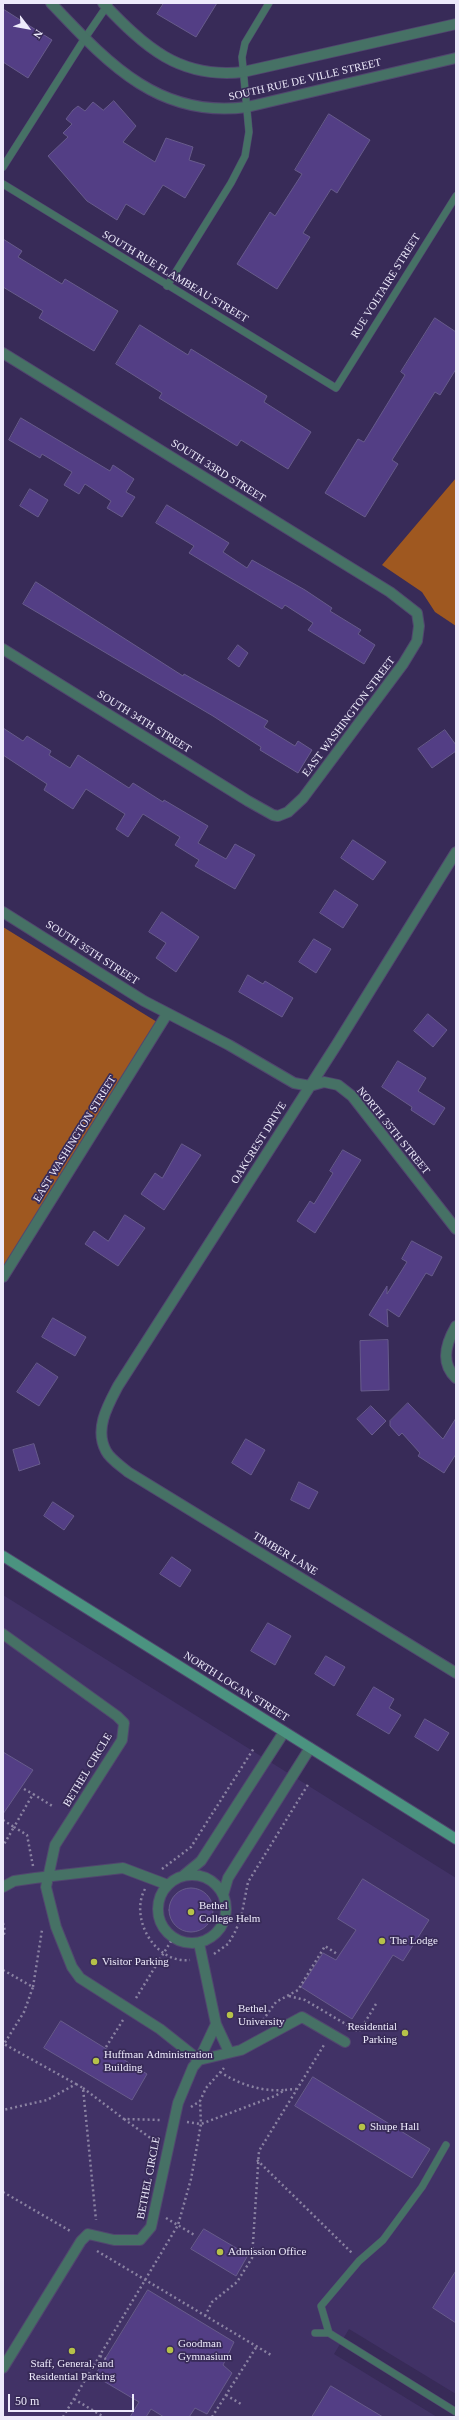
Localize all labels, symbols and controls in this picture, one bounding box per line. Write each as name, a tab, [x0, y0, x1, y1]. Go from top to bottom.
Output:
north arrow	[8, 8, 48, 48]
text: N	[31, 28, 45, 41]
street label: SOUTH RUE DE VILLE STREET	[227, 56, 383, 104]
street label: SOUTH RUE FLAMBEAU STREET	[100, 228, 250, 326]
street label: RUE VOLTAIRE STREET	[348, 231, 424, 341]
street label: SOUTH 33RD STREET	[168, 437, 268, 505]
street label: EAST WASHINGTON STREET	[300, 655, 398, 779]
street label: SOUTH 34TH STREET	[95, 688, 193, 756]
street label: SOUTH 35TH STREET	[43, 918, 141, 988]
street label: EAST WASHINGTON STREET	[31, 1073, 119, 1205]
street label: NORTH 35TH STREET	[354, 1085, 432, 1177]
street label: OAKCREST DRIVE	[228, 1099, 290, 1187]
street label: TIMBER LANE	[250, 1529, 320, 1579]
street label: NORTH LOGAN STREET	[181, 1649, 291, 1725]
street label: BETHEL CIRCLE	[61, 1731, 115, 1809]
place label: Bethel College Helm	[199, 1899, 260, 1925]
marker: Bethel College Helm	[186, 1907, 196, 1917]
place label: The Lodge	[390, 1934, 438, 1948]
marker: The Lodge	[377, 1936, 387, 1946]
place label: Visitor Parking	[102, 1955, 169, 1969]
marker: Visitor Parking	[89, 1957, 99, 1967]
place label: Bethel University	[238, 2002, 284, 2028]
marker: Bethel University	[225, 2010, 235, 2020]
place label: Residential Parking	[348, 2020, 397, 2046]
marker: Residential Parking	[400, 2028, 410, 2038]
place label: Huffman Administration Building	[104, 2048, 213, 2074]
marker: Huffman Administration Building	[91, 2056, 101, 2066]
place label: Shupe Hall	[370, 2120, 419, 2134]
marker: Shupe Hall	[357, 2122, 367, 2132]
street label: BETHEL CIRCLE	[135, 2136, 163, 2220]
place label: Admission Office	[228, 2245, 306, 2259]
marker: Admission Office	[215, 2247, 225, 2257]
place label: Goodman Gymnasium	[178, 2337, 232, 2363]
marker: Goodman Gymnasium	[165, 2345, 175, 2355]
marker: Staff, General, and Residential Parking	[67, 2346, 77, 2356]
place label: Staff, General, and Residential Parking	[29, 2357, 115, 2383]
scale bar	[10, 2386, 136, 2412]
text: 50 m	[15, 2394, 39, 2408]

